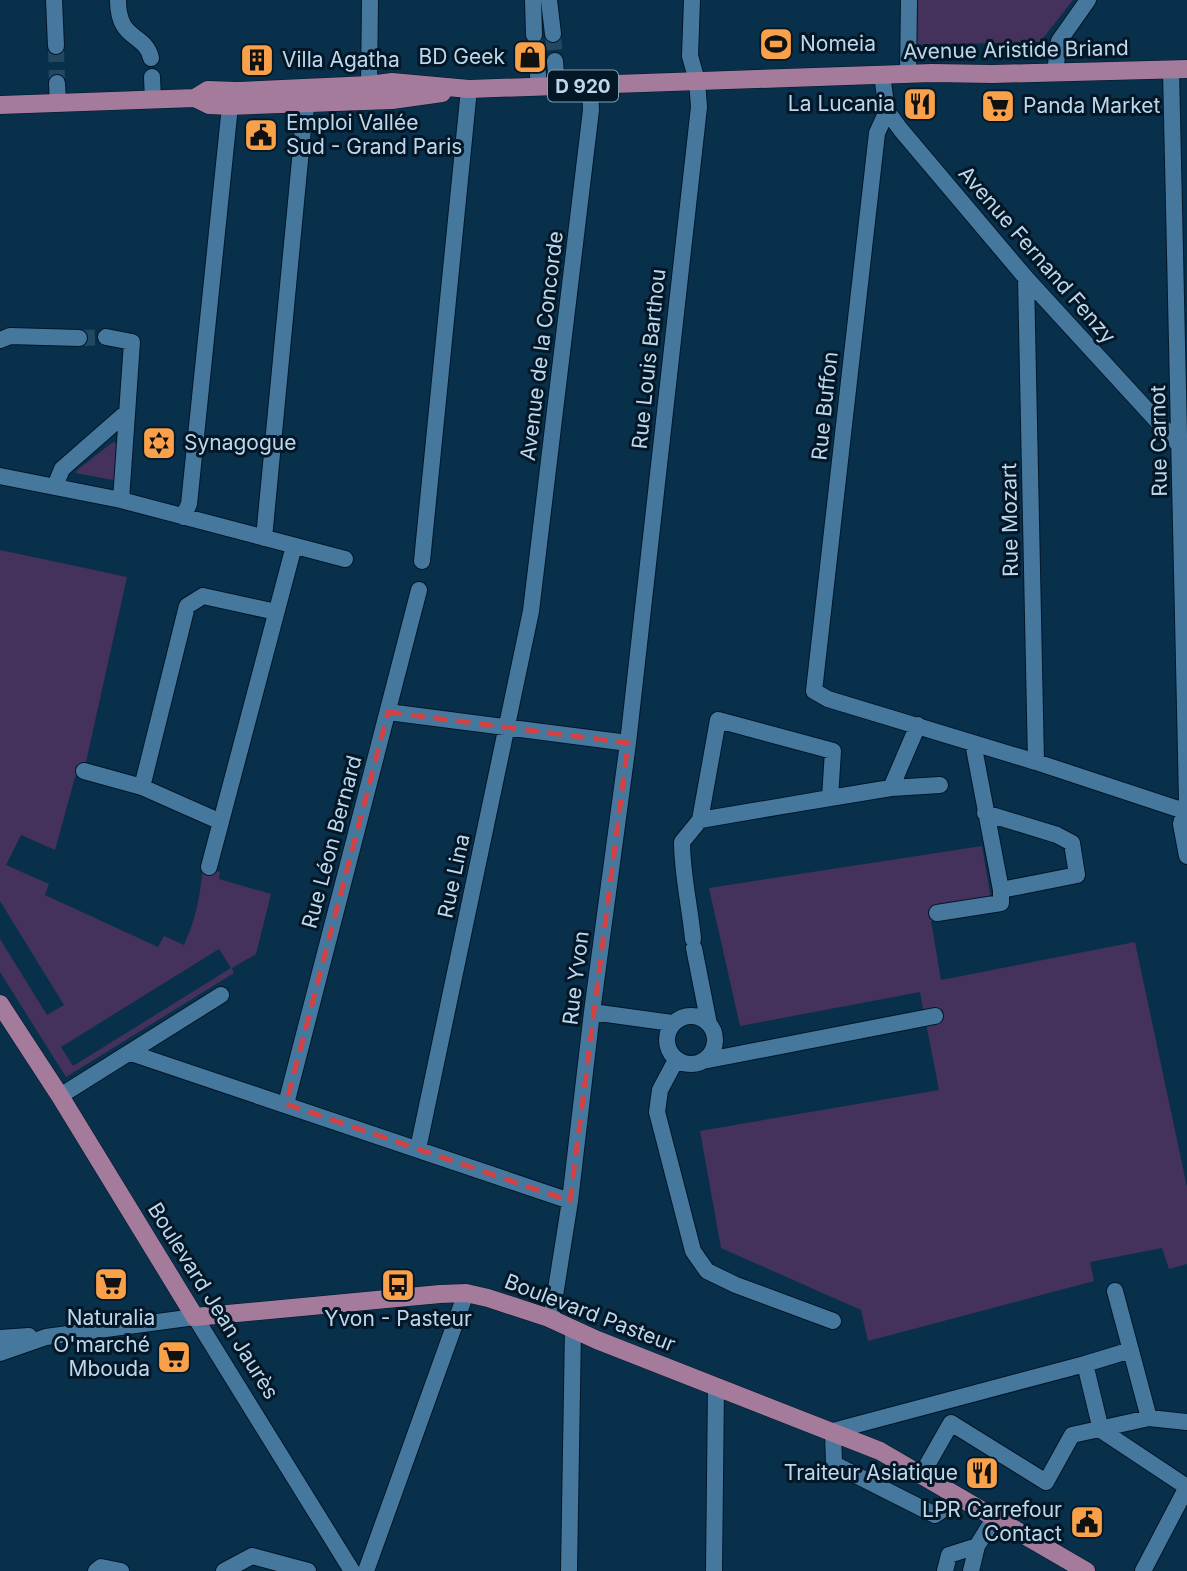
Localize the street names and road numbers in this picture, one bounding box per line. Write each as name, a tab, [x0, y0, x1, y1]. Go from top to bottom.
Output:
street label: Avenue Aristide Briand	[903, 35, 1129, 64]
road number: D 920	[548, 71, 618, 102]
street label: Avenue Fernand Fenzy	[954, 161, 1121, 349]
street label: Avenue de la Concorde	[515, 230, 568, 462]
street label: Rue Louis Barthou	[627, 268, 670, 450]
street label: Rue Buffon	[806, 350, 843, 462]
street label: Rue Carnot	[1145, 385, 1172, 497]
street label: Rue Mozart	[996, 463, 1023, 577]
street label: Rue Léon Bernard	[296, 753, 367, 931]
street label: Rue Lina	[432, 832, 475, 920]
street label: Rue Yvon	[557, 929, 594, 1026]
street label: Boulevard Jean Jaurès	[143, 1198, 284, 1404]
street label: Boulevard Pasteur	[501, 1268, 679, 1357]

